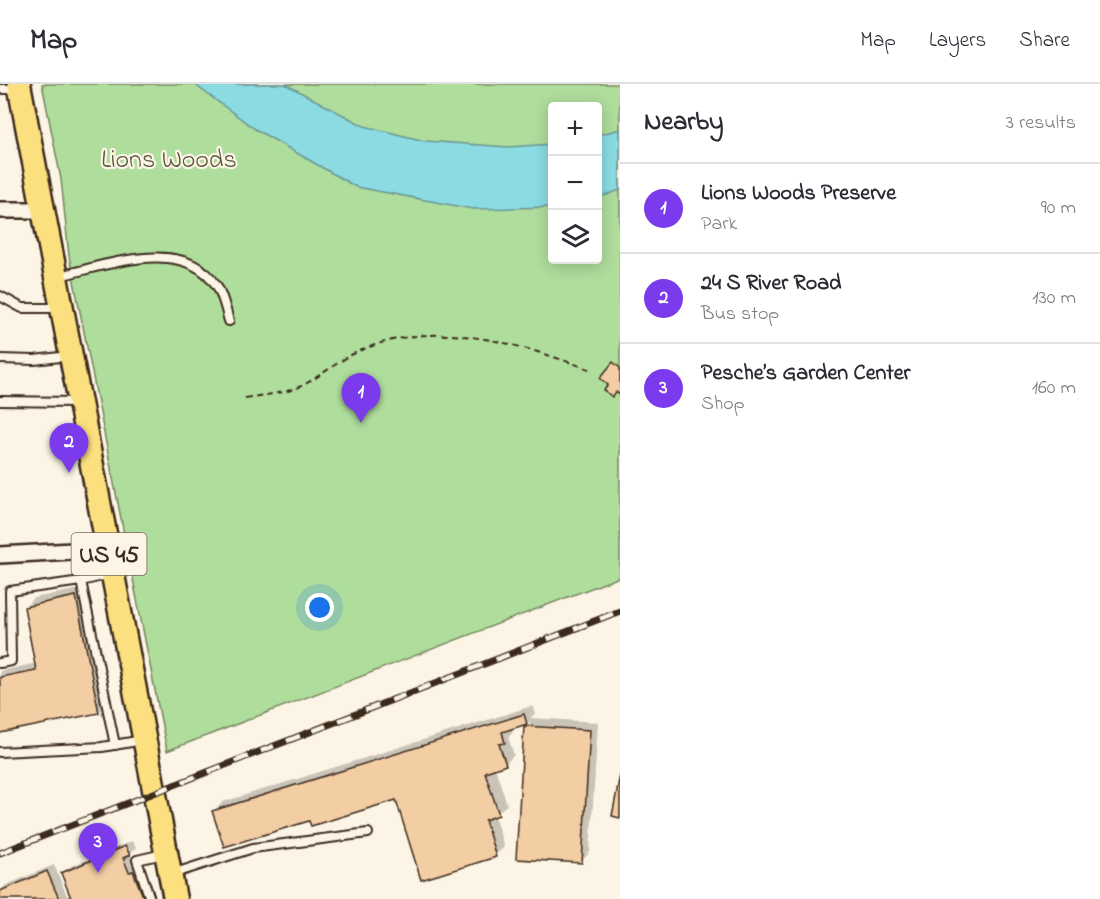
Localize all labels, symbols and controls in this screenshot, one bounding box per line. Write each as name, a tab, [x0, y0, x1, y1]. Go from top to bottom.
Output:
text: Map	[30, 21, 77, 62]
text: Map	[860, 26, 896, 56]
text: Layers	[929, 26, 986, 56]
text: Share	[1019, 26, 1070, 56]
map controls	[548, 102, 602, 264]
button: +	[548, 102, 602, 156]
text: Nearby	[644, 104, 723, 142]
text: 3 results	[1006, 109, 1076, 138]
park label: Lions Woods	[101, 142, 237, 180]
button: −	[548, 156, 602, 210]
text: Lions Woods Preserve	[701, 178, 896, 210]
text: 1	[660, 194, 667, 223]
text: 90 m	[1041, 194, 1076, 223]
button: layers	[548, 210, 602, 264]
text: Park	[701, 210, 737, 239]
text: 24 S River Road	[701, 268, 841, 300]
text: 2	[659, 284, 668, 313]
text: 130 m	[1032, 284, 1076, 313]
text: Bus stop	[701, 300, 779, 329]
text: Pesche’s Garden Center	[701, 358, 910, 390]
pin: 1	[342, 374, 380, 423]
text: 3	[659, 374, 668, 403]
text: 160 m	[1032, 374, 1076, 403]
text: Shop	[701, 390, 745, 419]
pin: 2	[50, 424, 88, 473]
road number: US 45	[72, 533, 146, 575]
your location	[305, 593, 334, 622]
pin: 3	[78, 824, 118, 873]

